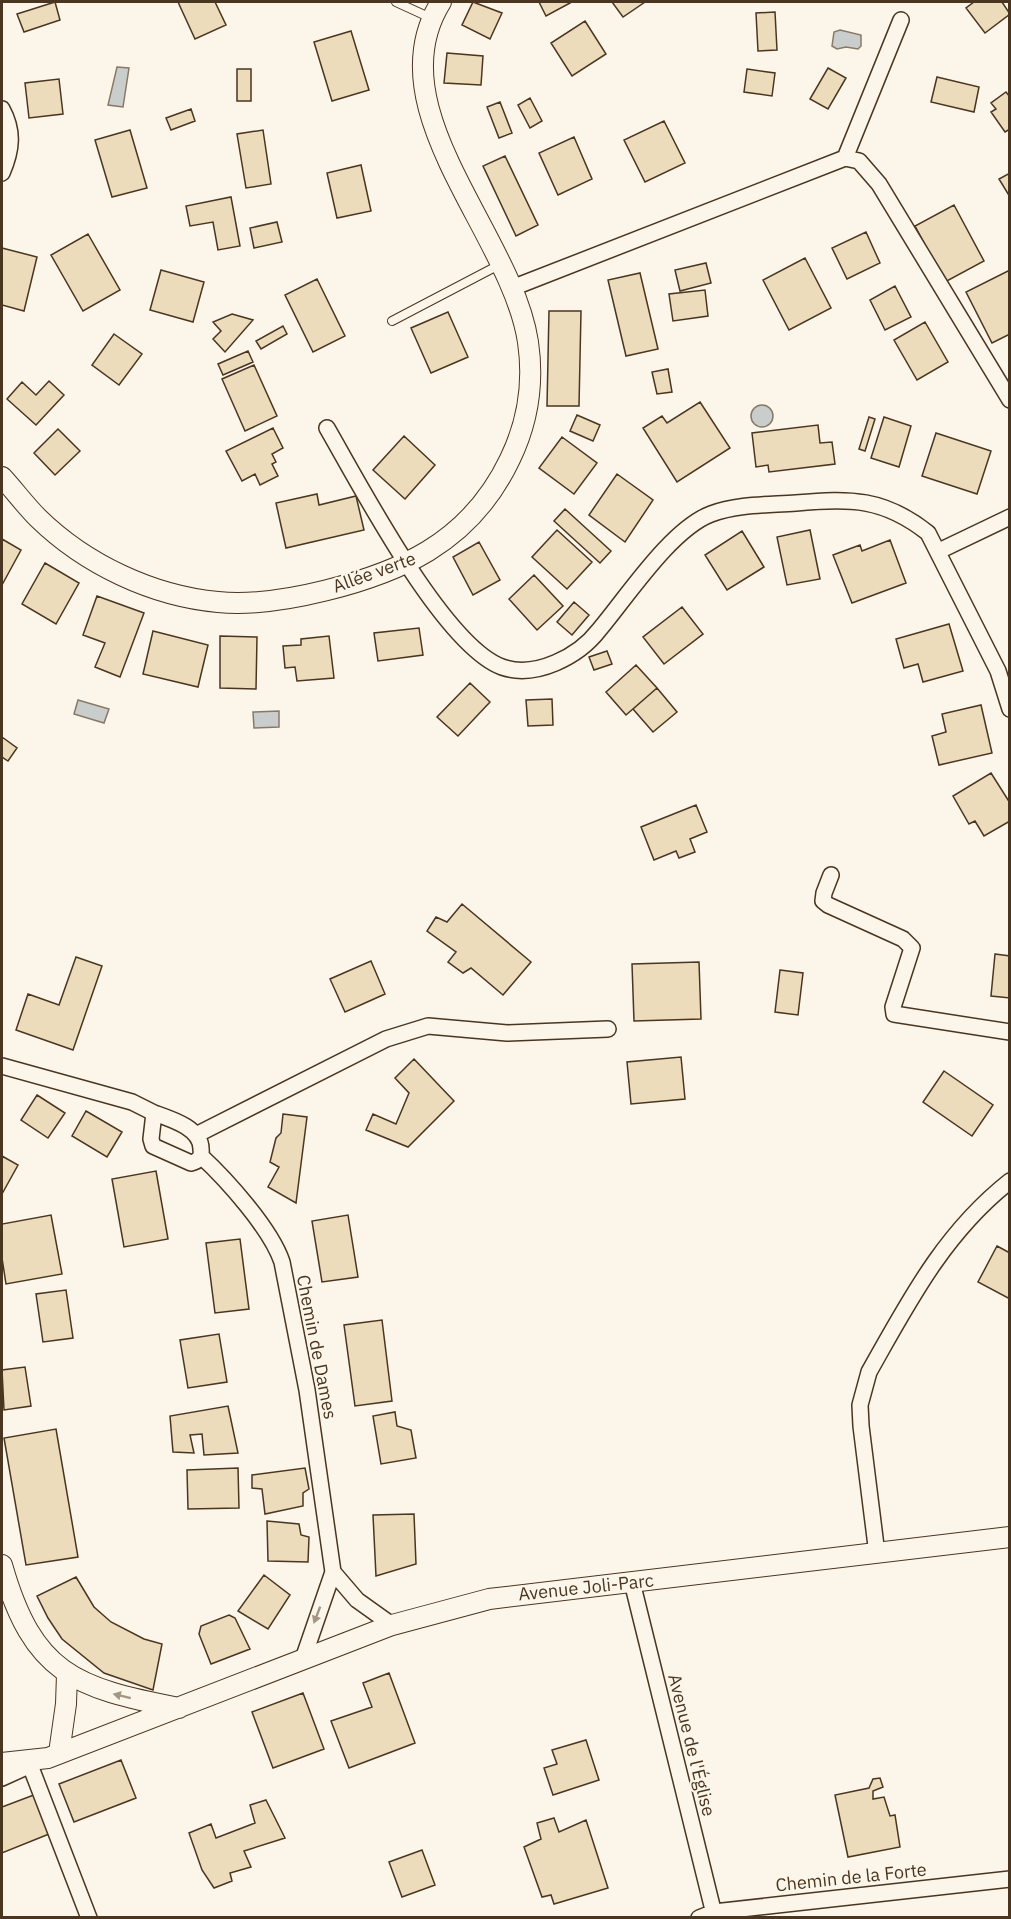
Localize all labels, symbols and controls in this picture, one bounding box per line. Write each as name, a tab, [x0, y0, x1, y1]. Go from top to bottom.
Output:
street label: Allée verte	[329, 546, 419, 598]
street label: Chemin de Dames	[292, 1273, 342, 1421]
street label: Avenue Joli-Parc	[517, 1568, 655, 1606]
one-way arrow	[312, 1607, 322, 1625]
street label: Avenue de l'Église	[663, 1671, 721, 1819]
one-way arrow	[112, 1691, 131, 1701]
street label: Chemin de la Forte	[774, 1858, 928, 1896]

